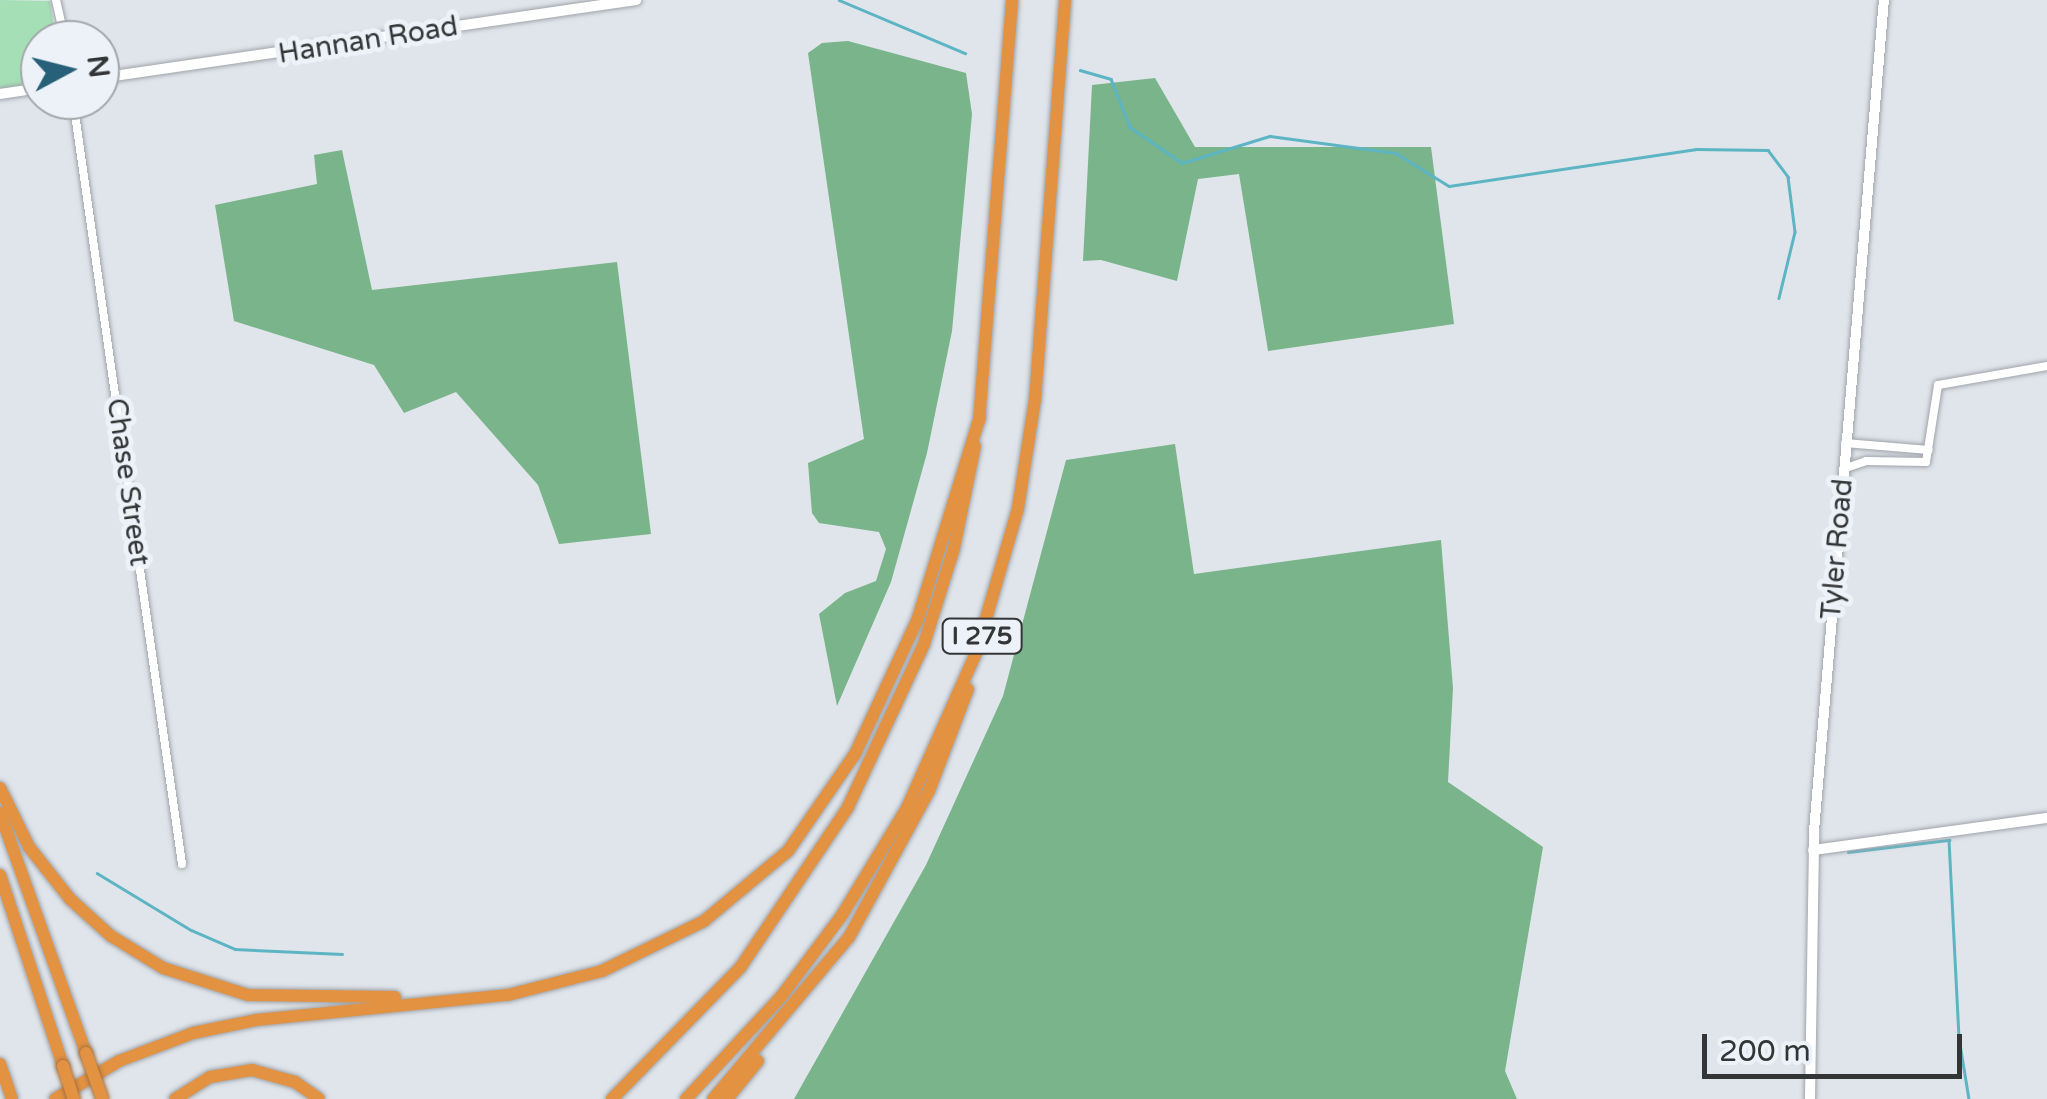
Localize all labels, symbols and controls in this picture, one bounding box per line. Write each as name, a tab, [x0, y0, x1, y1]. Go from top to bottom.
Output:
street label: Hannan Road	[276, 9, 460, 71]
north arrow	[20, 20, 120, 120]
text: N	[80, 53, 116, 80]
street label: Chase Street	[100, 396, 156, 568]
street label: Tyler Road	[1814, 477, 1860, 621]
road number: I 275	[940, 616, 1024, 656]
scale bar	[1707, 1014, 1967, 1076]
text: 200 m	[1719, 1033, 1811, 1070]

